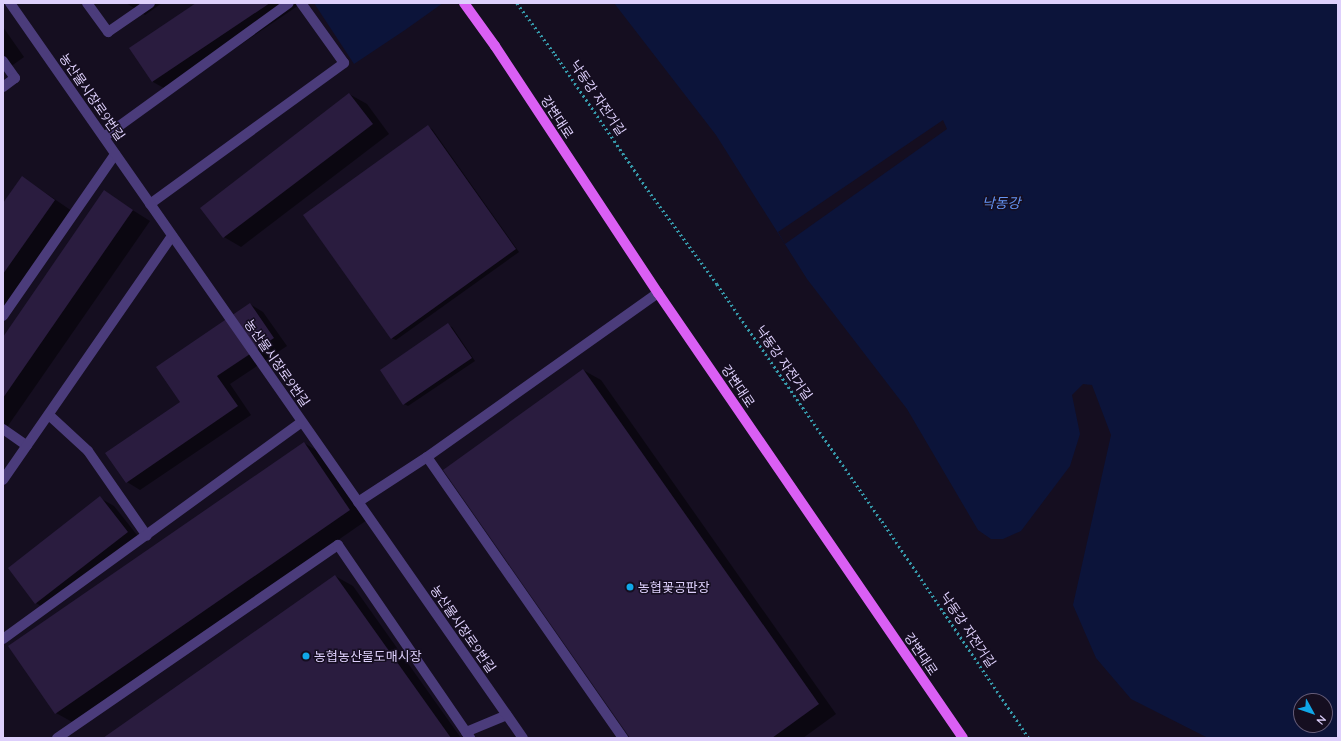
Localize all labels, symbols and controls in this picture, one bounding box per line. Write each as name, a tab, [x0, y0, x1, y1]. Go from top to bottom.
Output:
street label: 농산물시장로9번길	[56, 50, 128, 144]
street label: 낙동강 자전거길	[567, 57, 629, 139]
street label: 강변대로	[537, 93, 577, 141]
water label: 낙동강	[982, 195, 1020, 211]
street label: 농산물시장로9번길	[241, 316, 313, 410]
street label: 낙동강 자전거길	[753, 323, 815, 403]
street label: 강변대로	[718, 362, 758, 410]
place label: 농협꽃공판장	[638, 579, 710, 595]
street label: 농산물시장로9번길	[427, 582, 499, 676]
marker: 농협꽃공판장	[625, 582, 635, 592]
street label: 낙동강 자전거길	[937, 589, 999, 671]
street label: 강변대로	[901, 630, 941, 678]
place label: 농협농산물도매시장	[314, 648, 422, 664]
marker: 농협농산물도매시장	[301, 651, 311, 661]
north arrow	[1293, 693, 1333, 733]
text: N	[1313, 712, 1329, 728]

